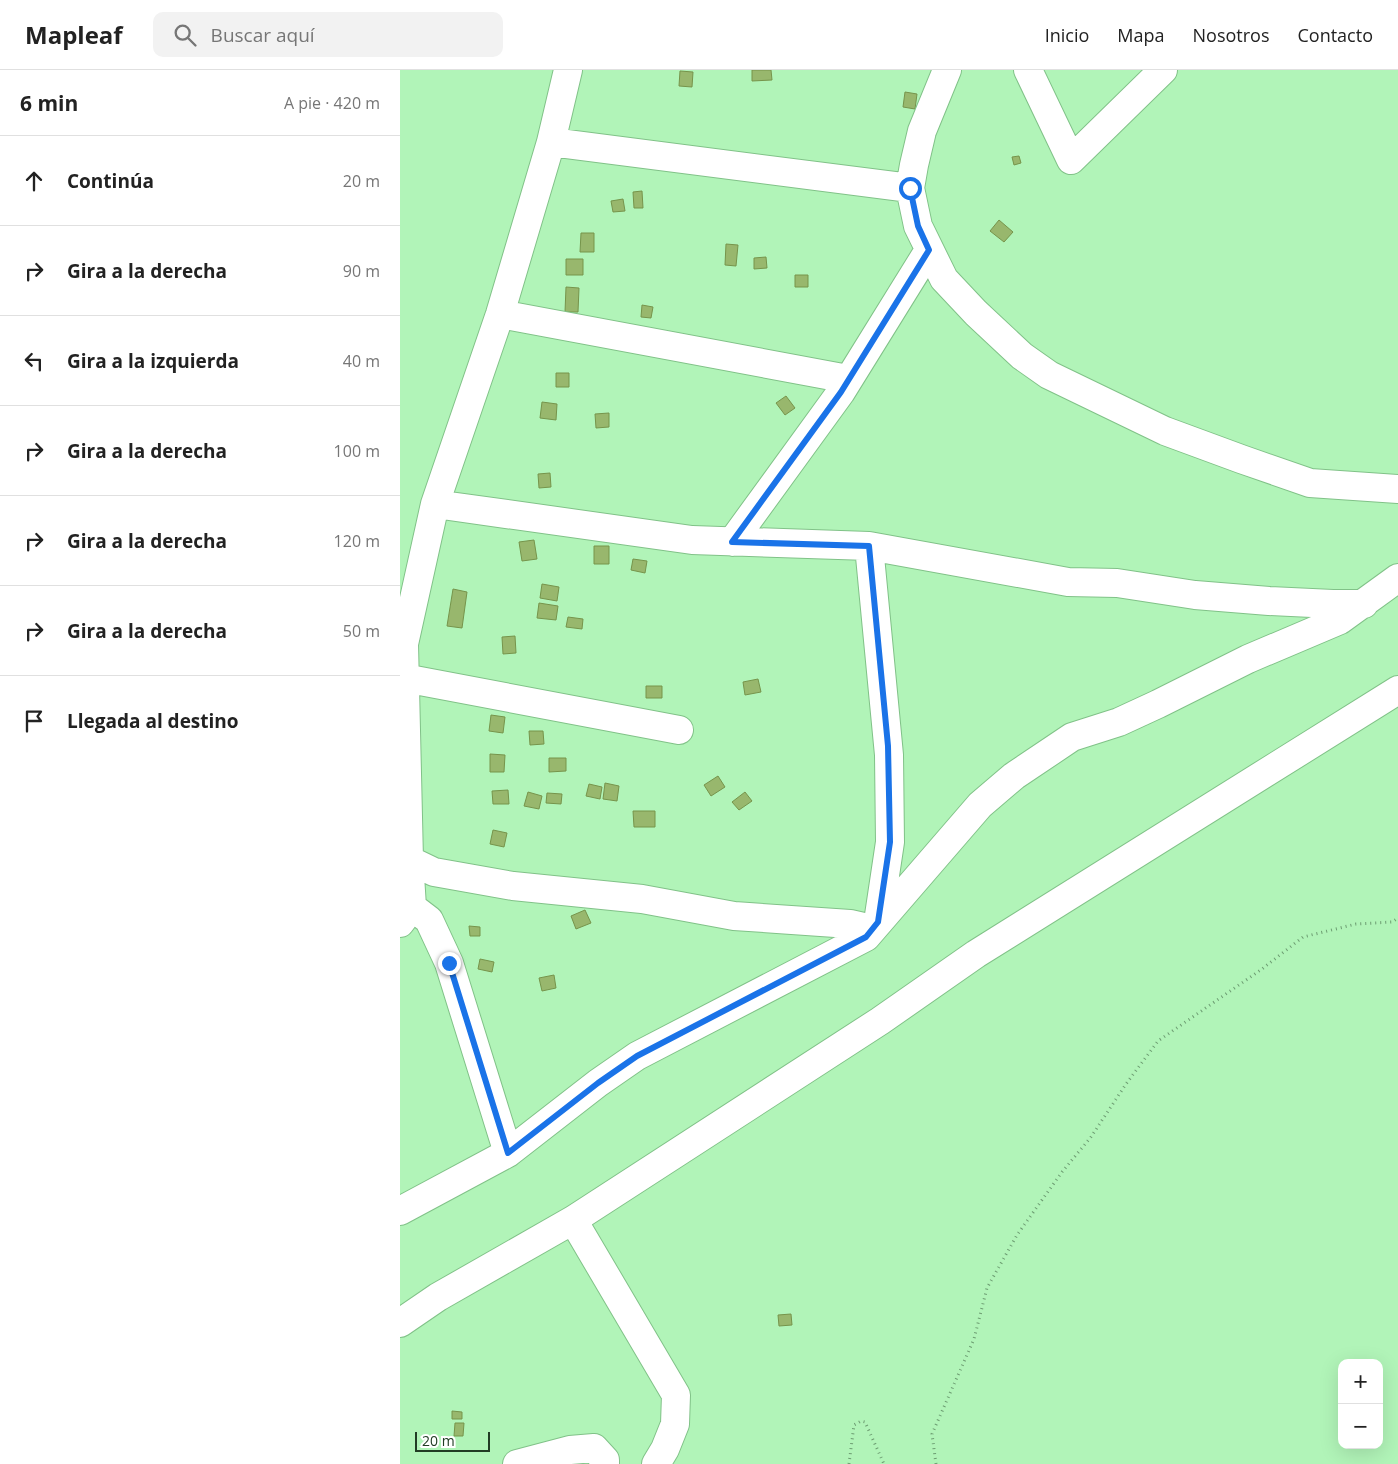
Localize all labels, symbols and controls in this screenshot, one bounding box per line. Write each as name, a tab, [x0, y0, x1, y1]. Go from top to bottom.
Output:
search box	[153, 12, 503, 57]
text: Mapleaf	[25, 18, 123, 51]
icon: search	[171, 21, 199, 49]
text: Buscar aquí	[211, 22, 315, 48]
text: Inicio	[1045, 23, 1089, 47]
text: Mapa	[1117, 23, 1165, 47]
text: Nosotros	[1193, 23, 1270, 47]
text: Contacto	[1298, 23, 1373, 47]
text: 6 min	[20, 89, 78, 117]
text: A pie · 420 m	[284, 92, 380, 114]
icon: ahead	[20, 167, 48, 195]
text: Continúa	[67, 168, 154, 194]
text: 20 m	[343, 170, 380, 192]
route start	[899, 177, 922, 200]
icon: right	[20, 257, 48, 285]
text: Gira a la derecha	[67, 258, 227, 284]
text: 90 m	[343, 260, 380, 282]
icon: left	[20, 347, 48, 375]
text: Gira a la izquierda	[67, 348, 239, 374]
text: 40 m	[343, 350, 380, 372]
icon: right	[20, 437, 48, 465]
text: Gira a la derecha	[67, 438, 227, 464]
text: 100 m	[334, 440, 380, 462]
icon: right	[20, 527, 48, 555]
text: Gira a la derecha	[67, 528, 227, 554]
text: 120 m	[334, 530, 380, 552]
icon: right	[20, 617, 48, 645]
text: Gira a la derecha	[67, 618, 227, 644]
text: 50 m	[343, 620, 380, 642]
icon: arrive	[20, 707, 48, 735]
text: Llegada al destino	[67, 708, 239, 734]
route end	[438, 952, 461, 975]
map controls	[1338, 1359, 1383, 1449]
button: +	[1338, 1359, 1383, 1404]
button: −	[1338, 1404, 1383, 1449]
scale bar	[415, 1429, 490, 1452]
text: 20 m	[422, 1431, 455, 1450]

